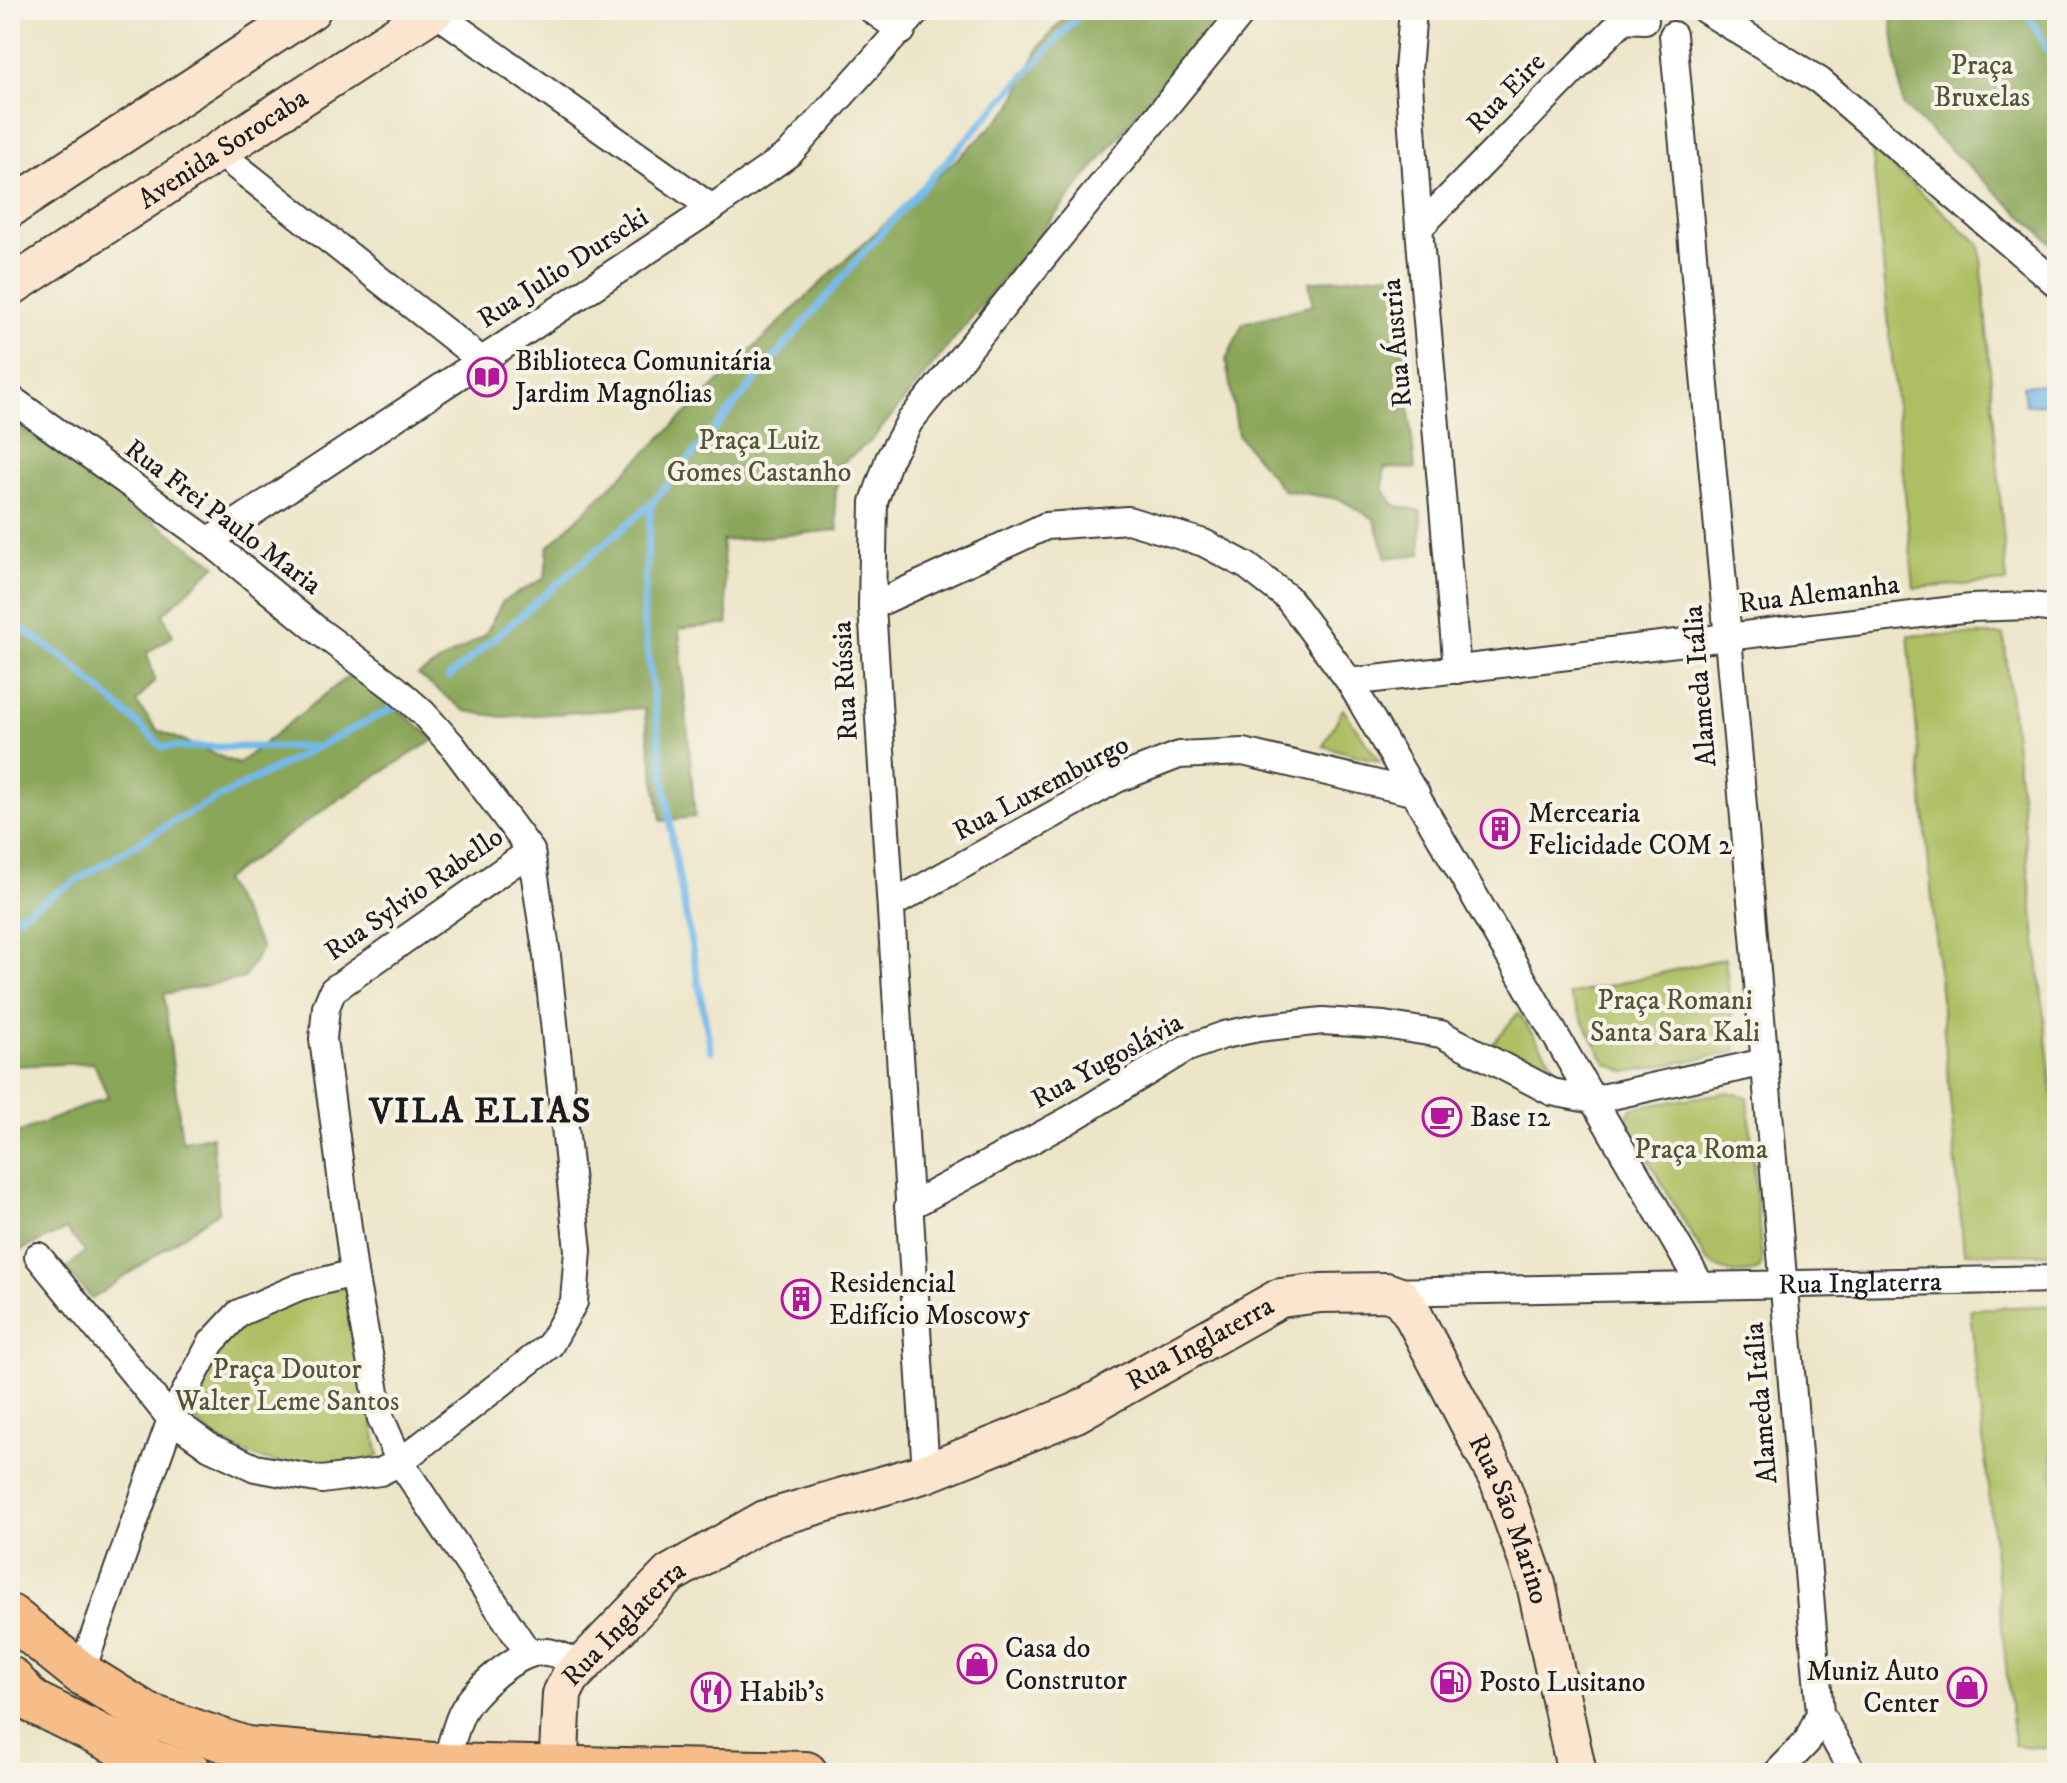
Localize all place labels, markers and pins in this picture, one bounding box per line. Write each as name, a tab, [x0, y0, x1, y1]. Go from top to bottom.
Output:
place label: Biblioteca Comunitária Jardim Magnólias	[512, 344, 771, 411]
library icon: Biblioteca Comunitária Jardim Magnólias	[466, 356, 508, 398]
place label: Mercearia Felicidade COM 2	[1528, 796, 1732, 863]
building icon: Mercearia Felicidade COM 2	[1479, 808, 1521, 850]
cafe icon: Base 12	[1421, 1096, 1463, 1138]
place label: Base 12	[1470, 1100, 1551, 1135]
place label: Residencial Edifício Moscow5	[829, 1266, 1031, 1333]
building icon: Residencial Edifício Moscow5	[780, 1278, 822, 1320]
place label: Casa do Construtor	[1005, 1631, 1128, 1698]
shop icon: Casa do Construtor	[956, 1643, 998, 1685]
place label: Muniz Auto Center	[1806, 1654, 1940, 1721]
fuel station icon: Posto Lusitano	[1430, 1661, 1472, 1703]
place label: Posto Lusitano	[1479, 1665, 1645, 1700]
shop icon: Muniz Auto Center	[1946, 1666, 1988, 1708]
restaurant icon: Habib's	[690, 1671, 732, 1713]
place label: Habib's	[739, 1675, 824, 1710]

